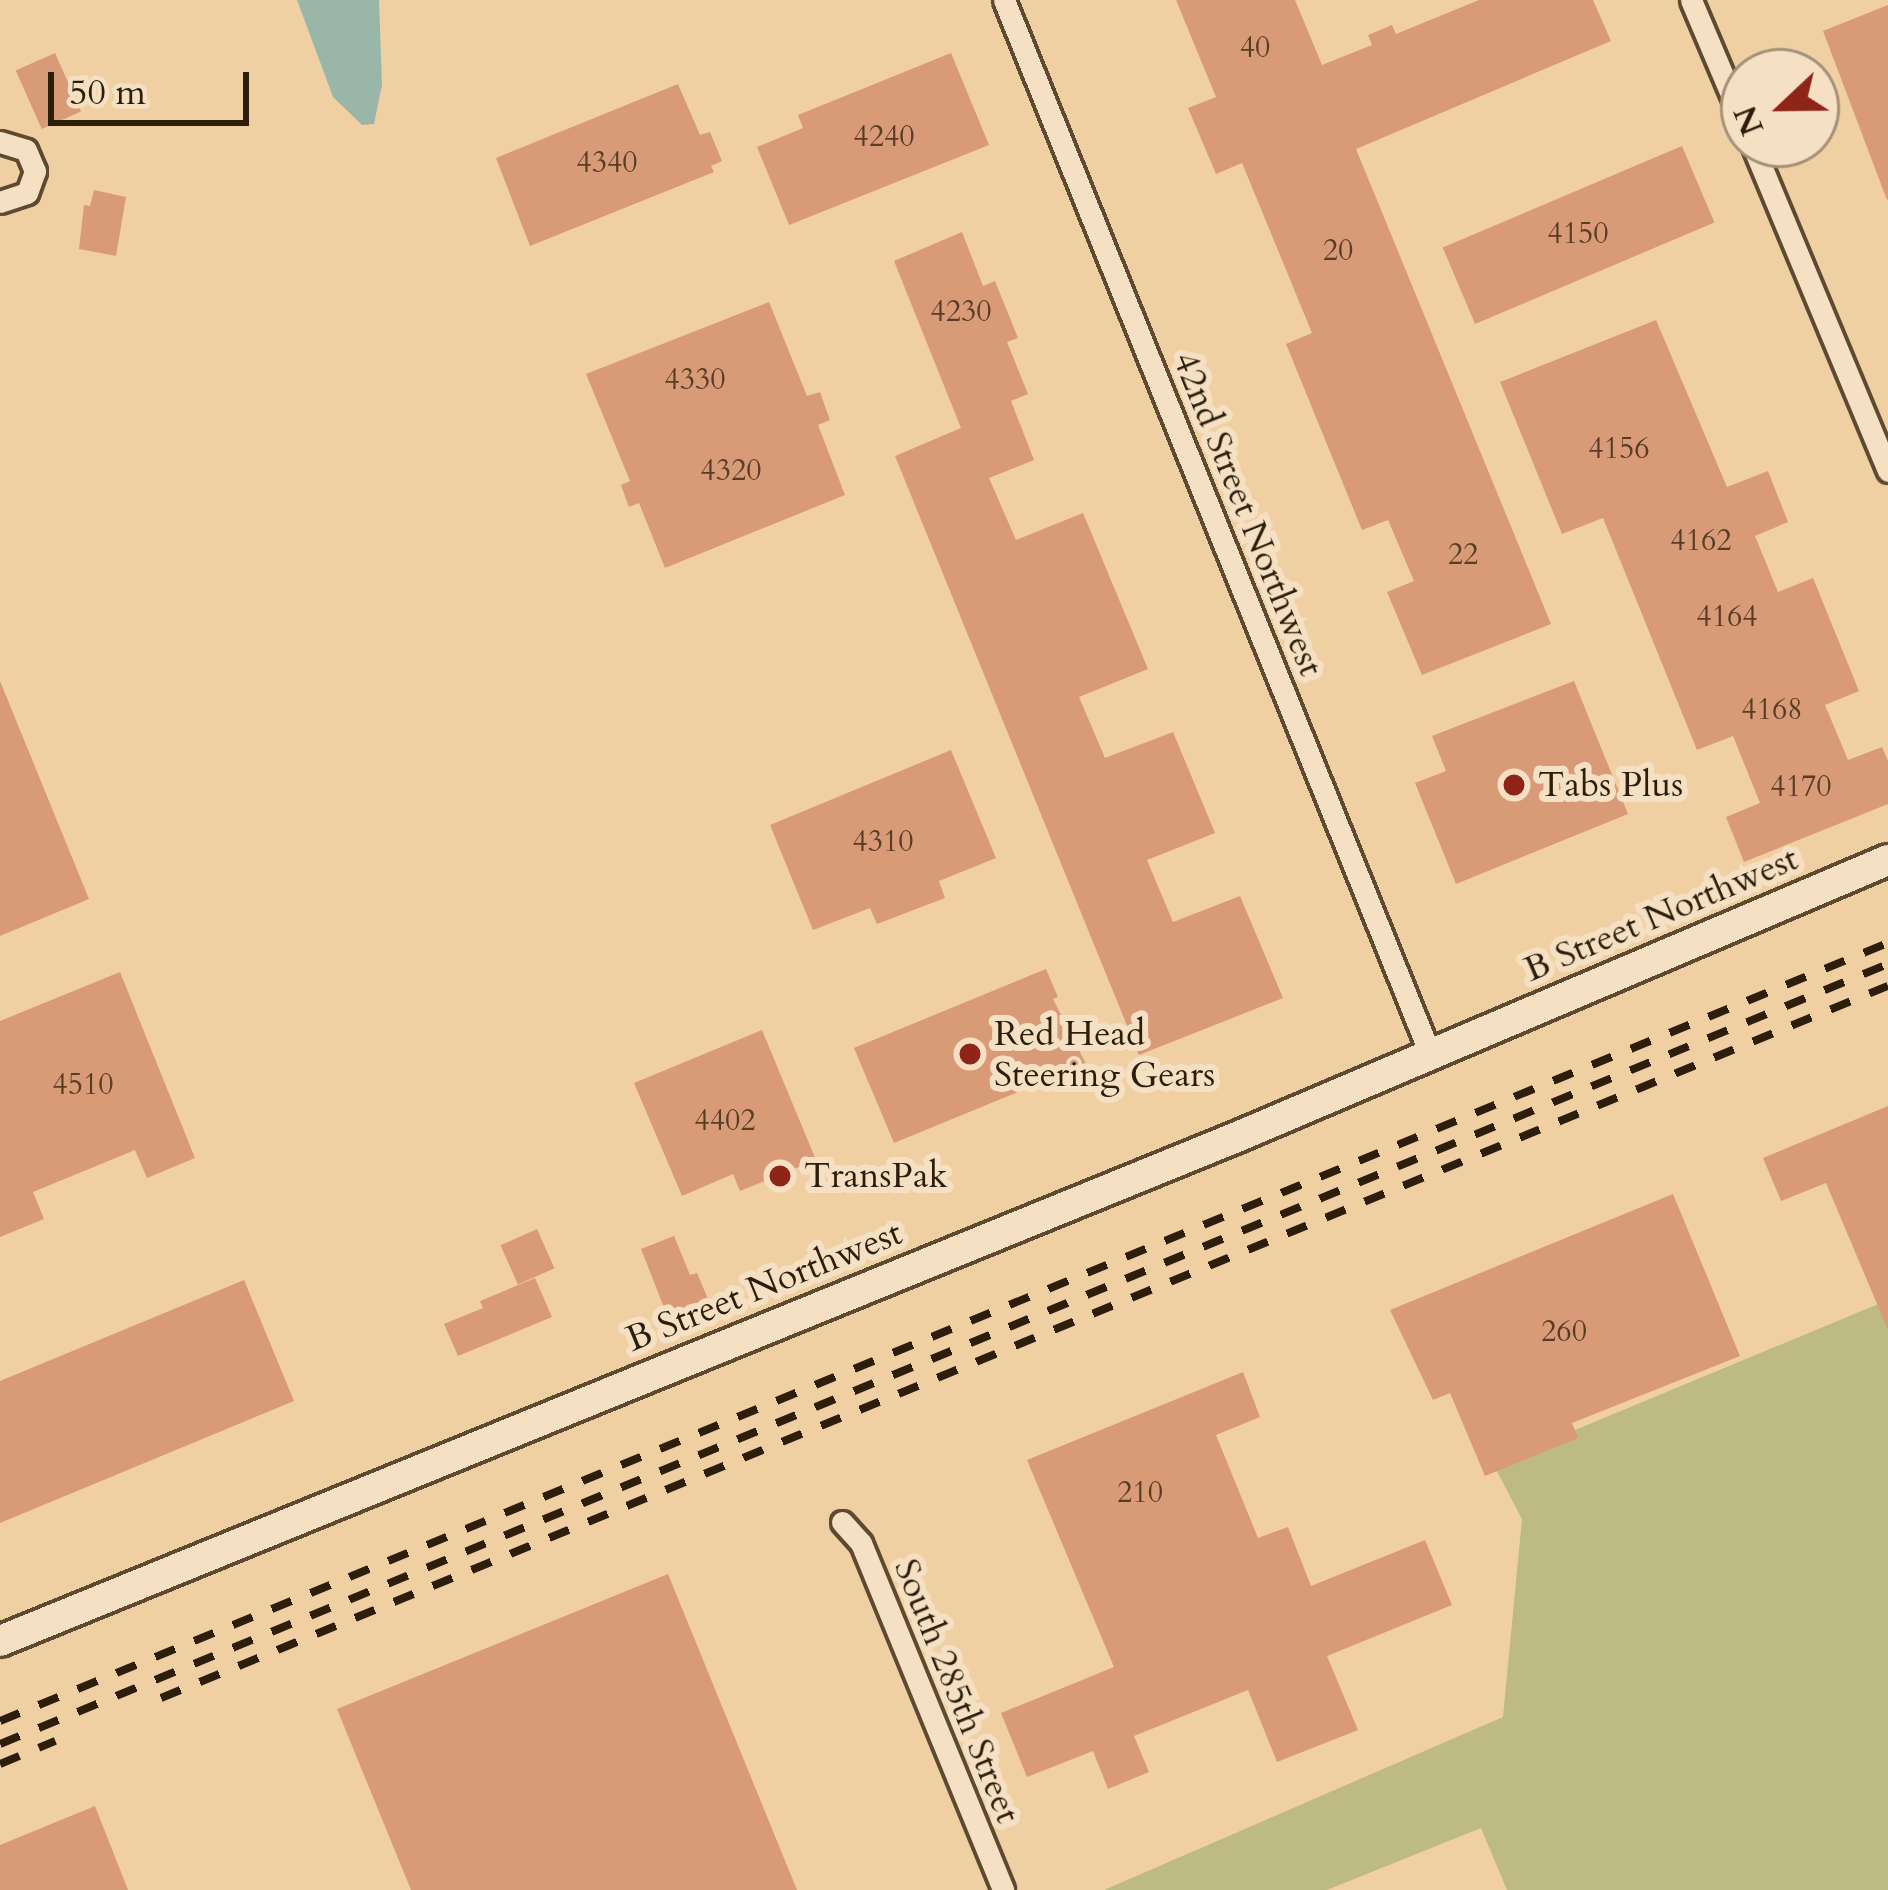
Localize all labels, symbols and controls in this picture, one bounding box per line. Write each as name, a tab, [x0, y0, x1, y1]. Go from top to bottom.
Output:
house number: 40	[1240, 30, 1270, 66]
scale bar	[54, 48, 255, 122]
north arrow	[1720, 48, 1840, 168]
text: 50 m	[69, 68, 146, 117]
text: N	[1723, 99, 1775, 142]
house number: 4240	[853, 119, 915, 155]
house number: 4340	[576, 145, 638, 181]
house number: 4150	[1547, 216, 1609, 252]
house number: 20	[1323, 233, 1353, 269]
house number: 4230	[930, 294, 992, 330]
street label: 42nd Street Northwest	[1163, 346, 1333, 682]
house number: 4330	[664, 362, 726, 398]
house number: 4156	[1588, 431, 1650, 467]
house number: 4320	[700, 453, 762, 489]
house number: 4162	[1670, 523, 1732, 559]
house number: 22	[1448, 537, 1478, 573]
house number: 4164	[1696, 599, 1758, 635]
house number: 4168	[1741, 692, 1803, 728]
place label: Tabs Plus	[1538, 763, 1683, 807]
house number: 4170	[1770, 769, 1832, 805]
marker: Tabs Plus	[1501, 772, 1527, 798]
house number: 4310	[852, 824, 914, 860]
street label: B Street Northwest	[1517, 837, 1805, 991]
place label: Red Head Steering Gears	[994, 1011, 1215, 1096]
marker: Red Head Steering Gears	[957, 1041, 983, 1067]
house number: 4510	[52, 1067, 114, 1103]
house number: 4402	[694, 1103, 756, 1139]
place label: TransPak	[804, 1154, 948, 1198]
marker: TransPak	[767, 1163, 793, 1189]
street label: B Street Northwest	[620, 1211, 908, 1361]
house number: 260	[1541, 1314, 1587, 1350]
house number: 210	[1117, 1475, 1163, 1511]
street label: South 285th Street	[884, 1553, 1030, 1829]

